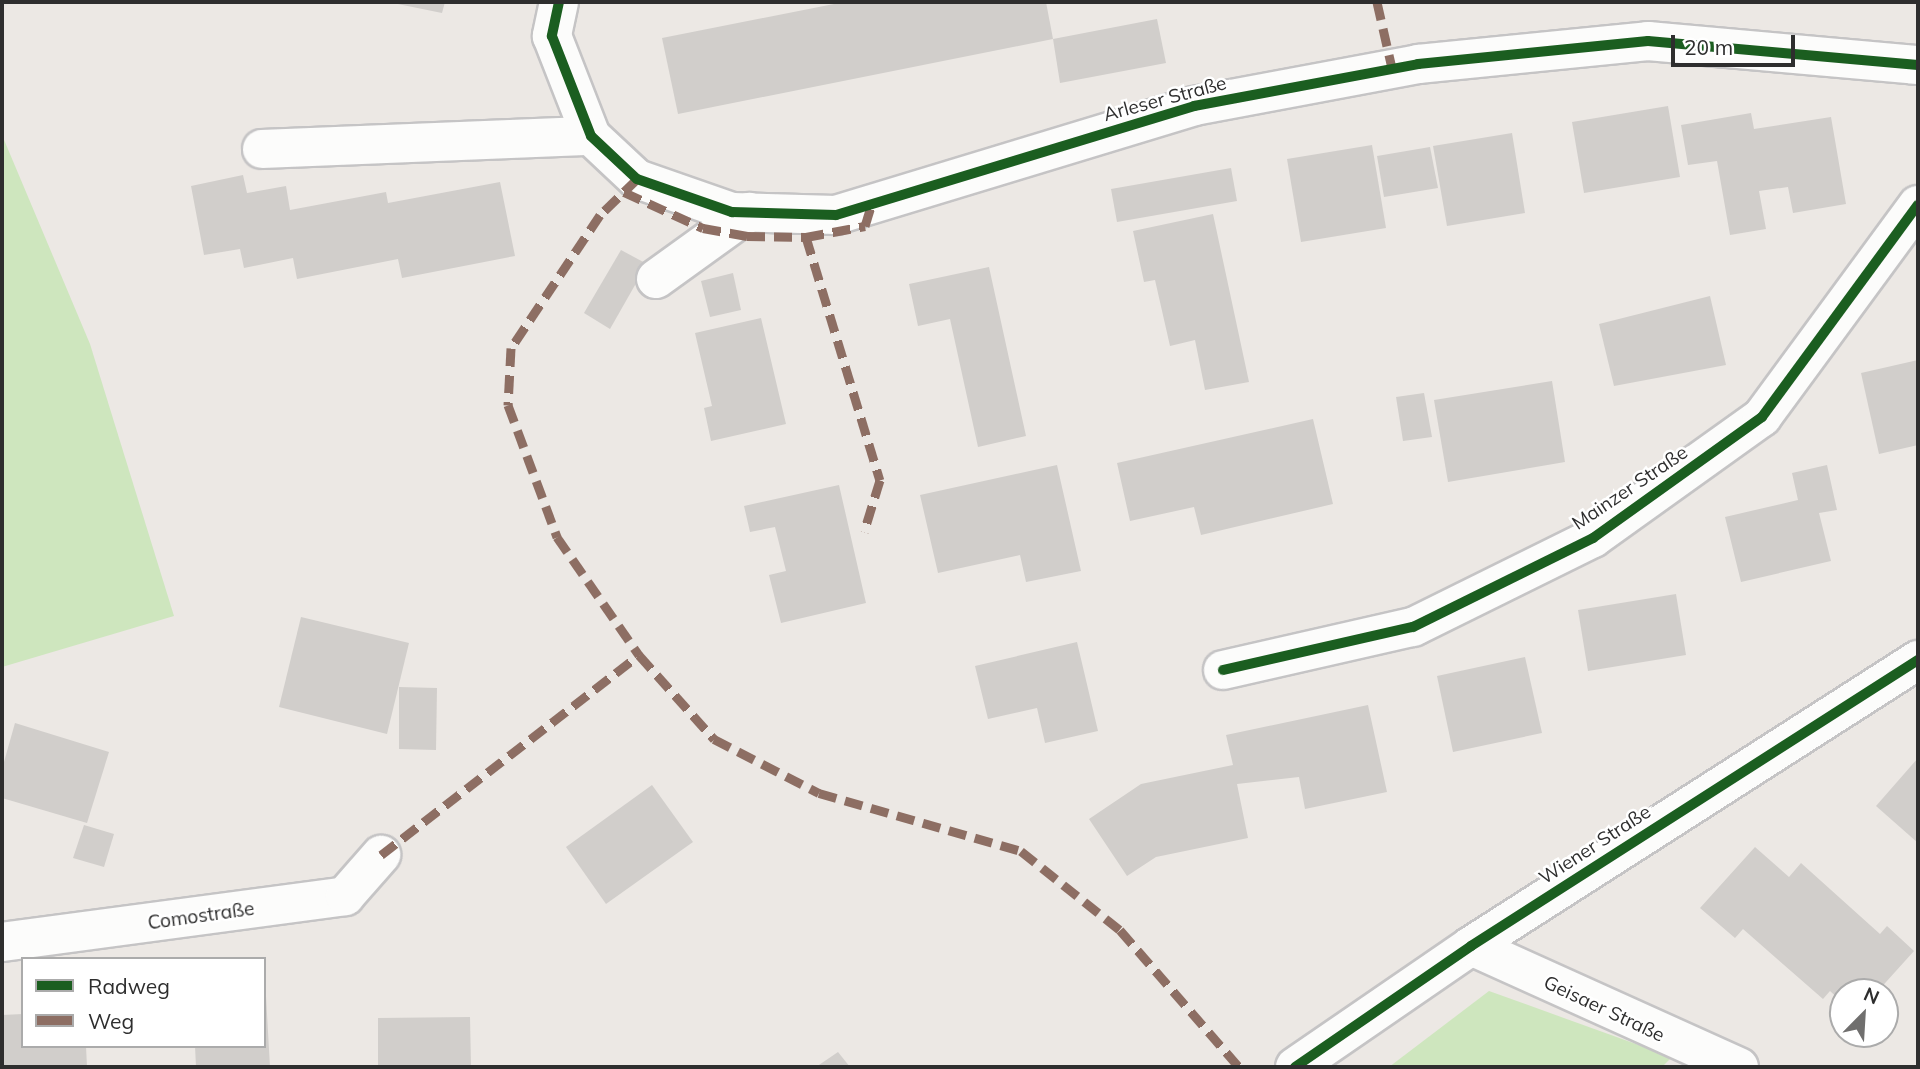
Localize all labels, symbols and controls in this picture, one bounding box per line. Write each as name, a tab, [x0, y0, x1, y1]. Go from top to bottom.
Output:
scale bar	[1675, 21, 1799, 65]
text: 20 m	[1684, 34, 1733, 60]
street label: Arleser Straße	[1101, 72, 1229, 126]
street label: Mainzer Straße	[1568, 441, 1692, 535]
street label: Wiener Straße	[1535, 800, 1655, 890]
street label: Comostraße	[146, 897, 256, 935]
legend	[21, 957, 266, 1048]
street label: Geisaer Straße	[1540, 971, 1668, 1047]
text: Radweg	[88, 973, 170, 999]
north arrow	[1829, 978, 1899, 1048]
text: N	[1860, 982, 1883, 1010]
text: Weg	[88, 1008, 134, 1034]

